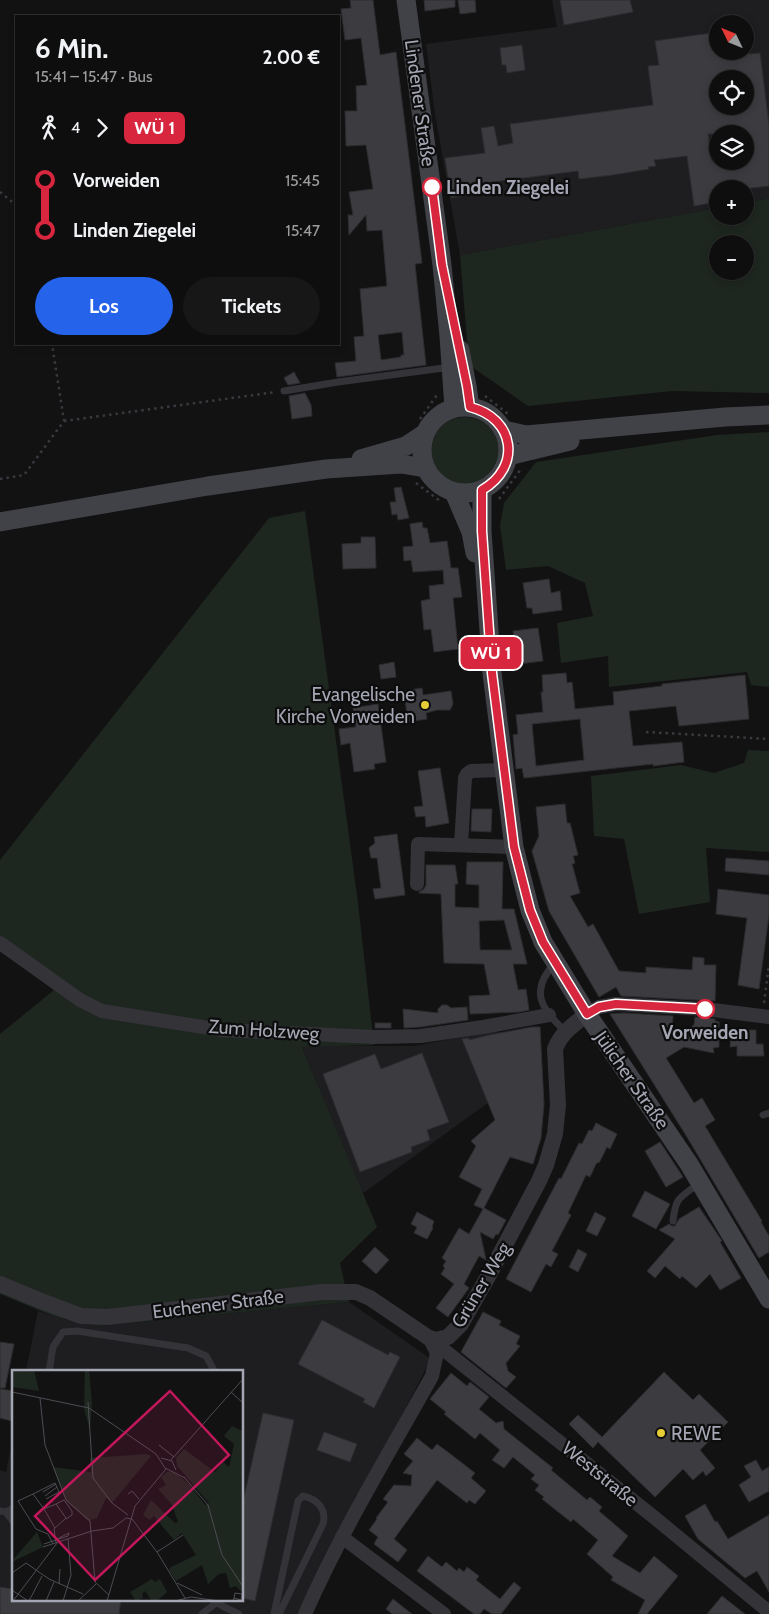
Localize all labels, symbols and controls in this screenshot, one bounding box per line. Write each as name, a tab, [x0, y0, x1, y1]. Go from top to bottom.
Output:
north arrow	[709, 15, 754, 60]
map controls	[709, 15, 754, 280]
text: 6 Min.	[35, 31, 108, 65]
street label: Lindener Straße	[400, 38, 440, 168]
text: 2.00 €	[263, 46, 320, 69]
text: 15:41 – 15:47 · Bus	[35, 67, 153, 86]
button: locate	[709, 70, 754, 115]
icon: walk	[35, 114, 63, 142]
icon: forward	[88, 114, 116, 142]
text: WÜ 1	[134, 117, 175, 139]
text: 4	[71, 118, 80, 137]
button: layers	[709, 125, 754, 170]
text: Vorweiden	[73, 169, 160, 192]
text: 15:45	[285, 171, 320, 190]
place label: Linden Ziegelei	[446, 176, 569, 199]
marker: Linden Ziegelei	[422, 177, 442, 197]
button: +	[709, 180, 754, 225]
text: Linden Ziegelei	[73, 219, 196, 242]
text: 15:47	[286, 221, 320, 240]
button: −	[709, 235, 754, 280]
button: Los	[35, 277, 173, 335]
button: Tickets	[183, 277, 320, 335]
line badge: WÜ 1	[456, 637, 526, 669]
text: WÜ 1	[471, 642, 511, 664]
place label: Evangelische Kirche Vorweiden	[276, 683, 415, 728]
marker: Evangelische Kirche Vorweiden	[419, 699, 431, 711]
marker: Vorweiden	[695, 999, 715, 1019]
street label: Zum Holzweg	[208, 1015, 321, 1045]
place label: Vorweiden	[661, 1021, 749, 1044]
street label: Jülicher Straße	[589, 1026, 675, 1134]
street label: Grüner Weg	[447, 1238, 516, 1332]
street label: Euchener Straße	[151, 1284, 285, 1323]
inset map	[12, 1370, 244, 1602]
place label: REWE	[671, 1422, 721, 1445]
marker: REWE	[655, 1427, 667, 1439]
street label: Weststraße	[557, 1436, 643, 1512]

